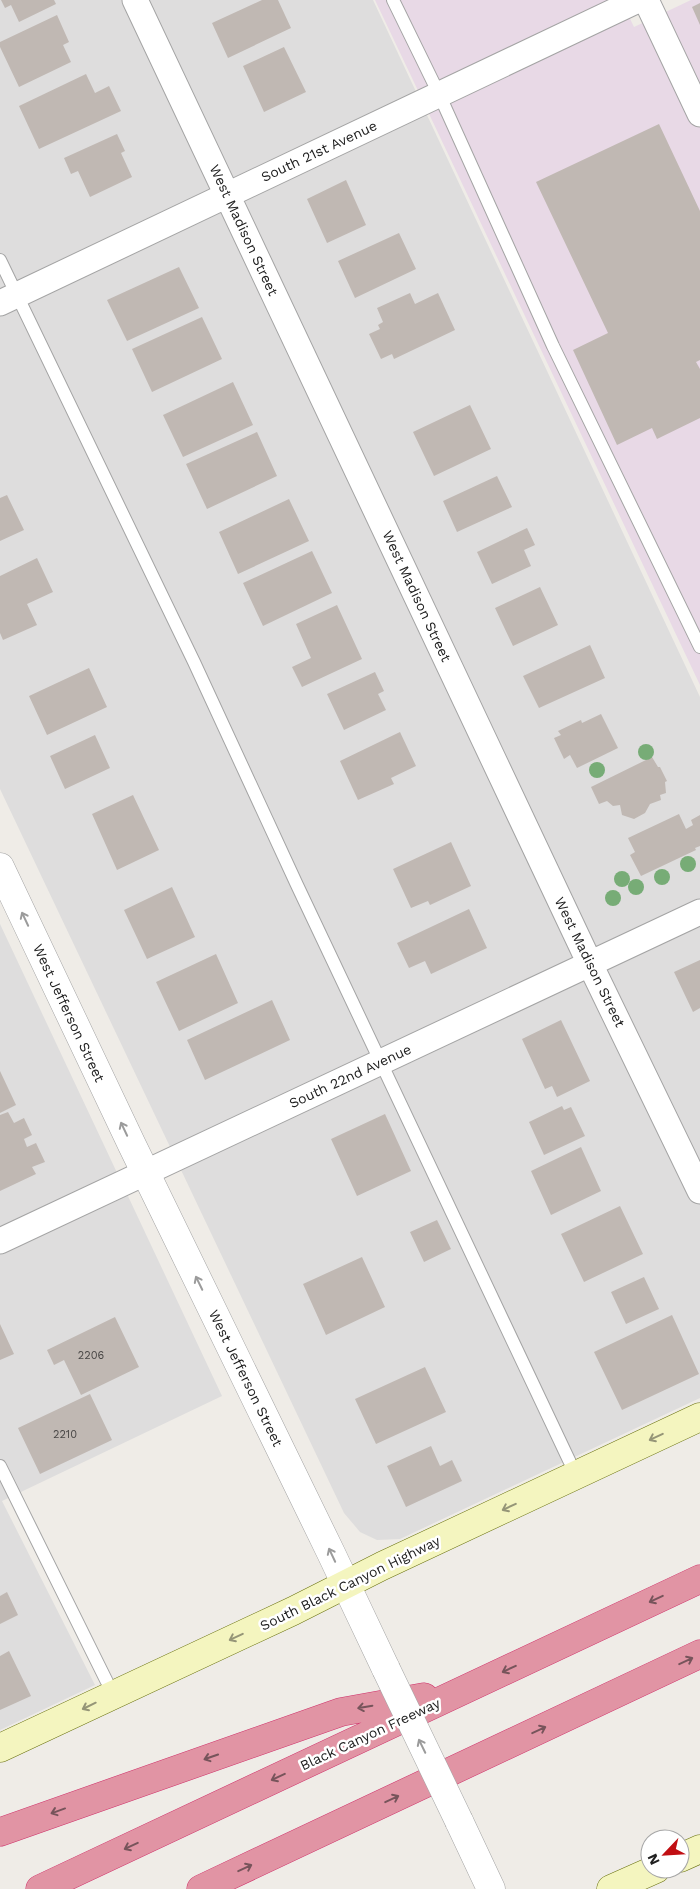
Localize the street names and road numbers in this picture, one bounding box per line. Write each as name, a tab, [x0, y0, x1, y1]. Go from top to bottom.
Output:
street label: South 21st Avenue	[259, 117, 379, 185]
street label: West Madison Street	[207, 162, 281, 298]
street label: West Madison Street	[380, 528, 454, 664]
street label: West Madison Street	[552, 894, 629, 1030]
street label: West Jefferson Street	[30, 942, 108, 1085]
street label: South 22nd Avenue	[286, 1041, 414, 1111]
street label: West Jefferson Street	[206, 1307, 286, 1449]
street label: South Black Canyon Highway	[257, 1532, 443, 1634]
street label: Black Canyon Freeway	[298, 1694, 443, 1773]

